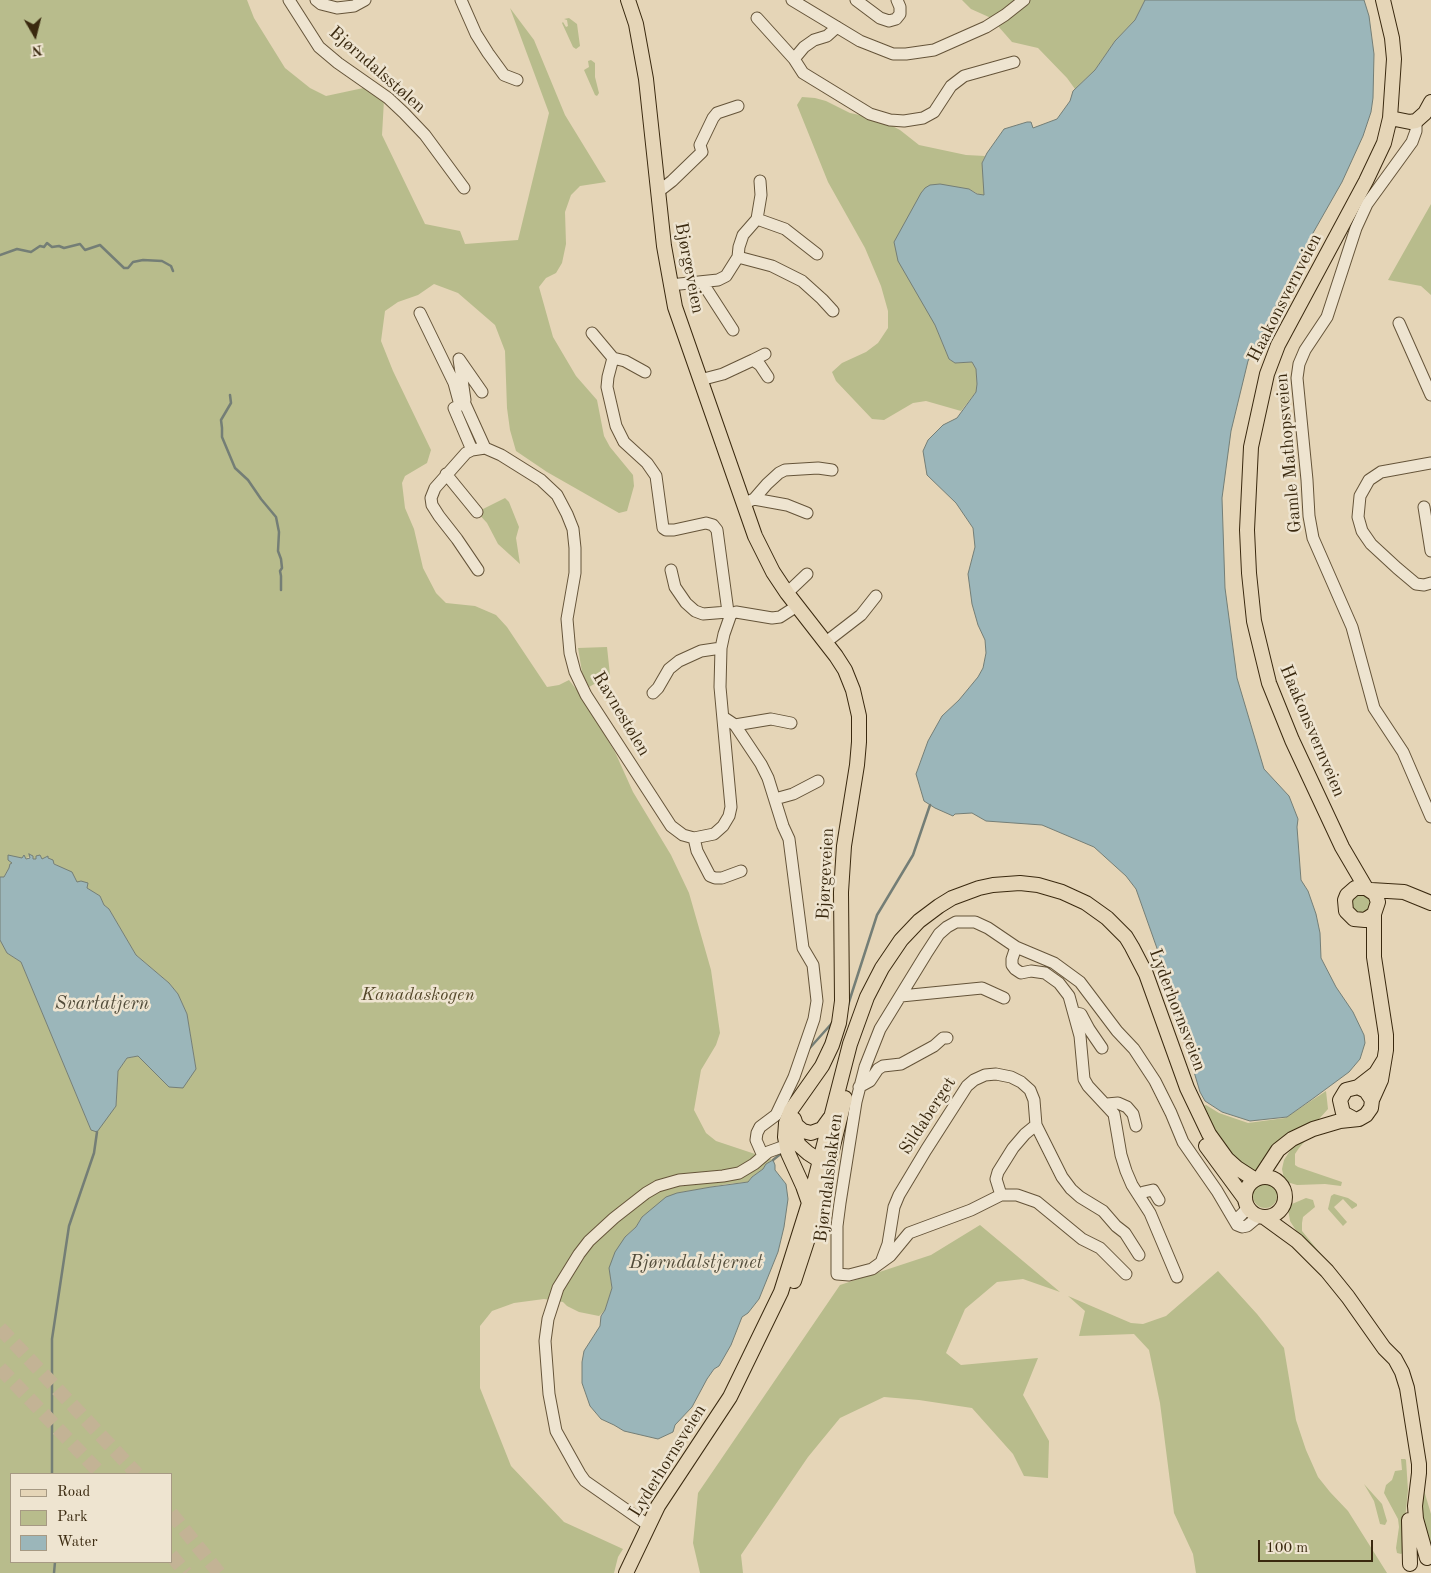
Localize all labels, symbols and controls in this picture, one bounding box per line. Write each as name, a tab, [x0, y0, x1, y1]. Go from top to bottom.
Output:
north arrow	[10, 10, 60, 60]
street label: Bjørndalsstølen	[324, 22, 430, 118]
text: N	[31, 42, 43, 58]
street label: Bjørgeveien	[670, 221, 708, 315]
street label: Haakonsvernveien	[1243, 230, 1327, 366]
street label: Gamle Mathopsveien	[1271, 372, 1307, 534]
street label: Haakonsvernveien	[1274, 662, 1350, 800]
street label: Ravnestølen	[587, 668, 655, 760]
street label: Bjørgeveien	[813, 827, 839, 921]
street label: Lyderhornsveien	[1144, 946, 1210, 1074]
park label: Kanadaskogen	[361, 984, 475, 1006]
water label: Svartatjern	[55, 993, 149, 1015]
street label: Sildaberget	[895, 1073, 961, 1159]
street label: Bjørndalsbakken	[810, 1112, 848, 1244]
water label: Bjørndalstjernet	[629, 1252, 763, 1274]
street label: Lyderhornsveien	[625, 1400, 711, 1522]
legend	[10, 1473, 172, 1563]
text: Road	[57, 1485, 90, 1500]
text: Park	[57, 1510, 88, 1525]
scale bar	[1261, 1530, 1376, 1562]
text: Water	[57, 1535, 98, 1550]
text: 100 m	[1266, 1541, 1308, 1556]

